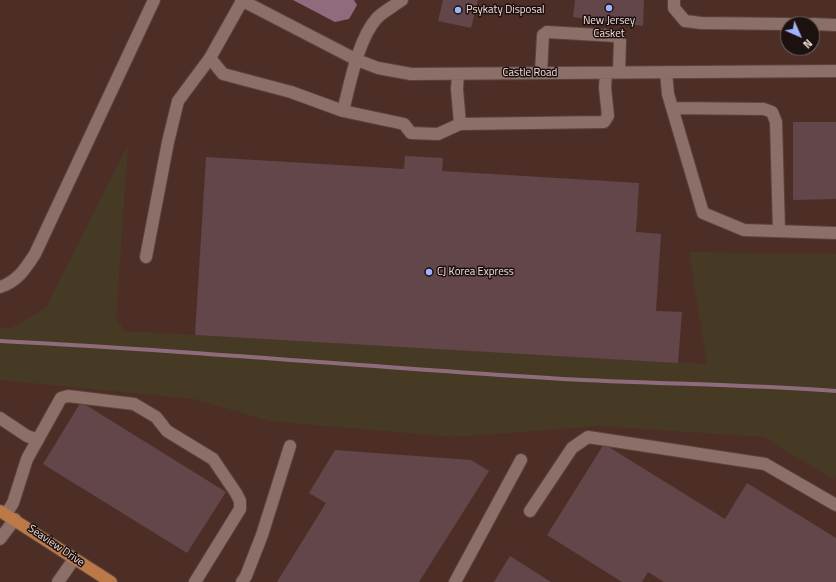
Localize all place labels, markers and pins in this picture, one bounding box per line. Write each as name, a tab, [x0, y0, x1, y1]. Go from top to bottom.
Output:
place label: Psykaty Disposal	[466, 3, 545, 17]
marker: New Jersey Casket	[604, 3, 614, 13]
marker: Psykaty Disposal	[453, 5, 463, 15]
place label: New Jersey Casket	[583, 14, 635, 40]
place label: CJ Korea Express	[437, 265, 514, 279]
marker: CJ Korea Express	[424, 267, 434, 277]

